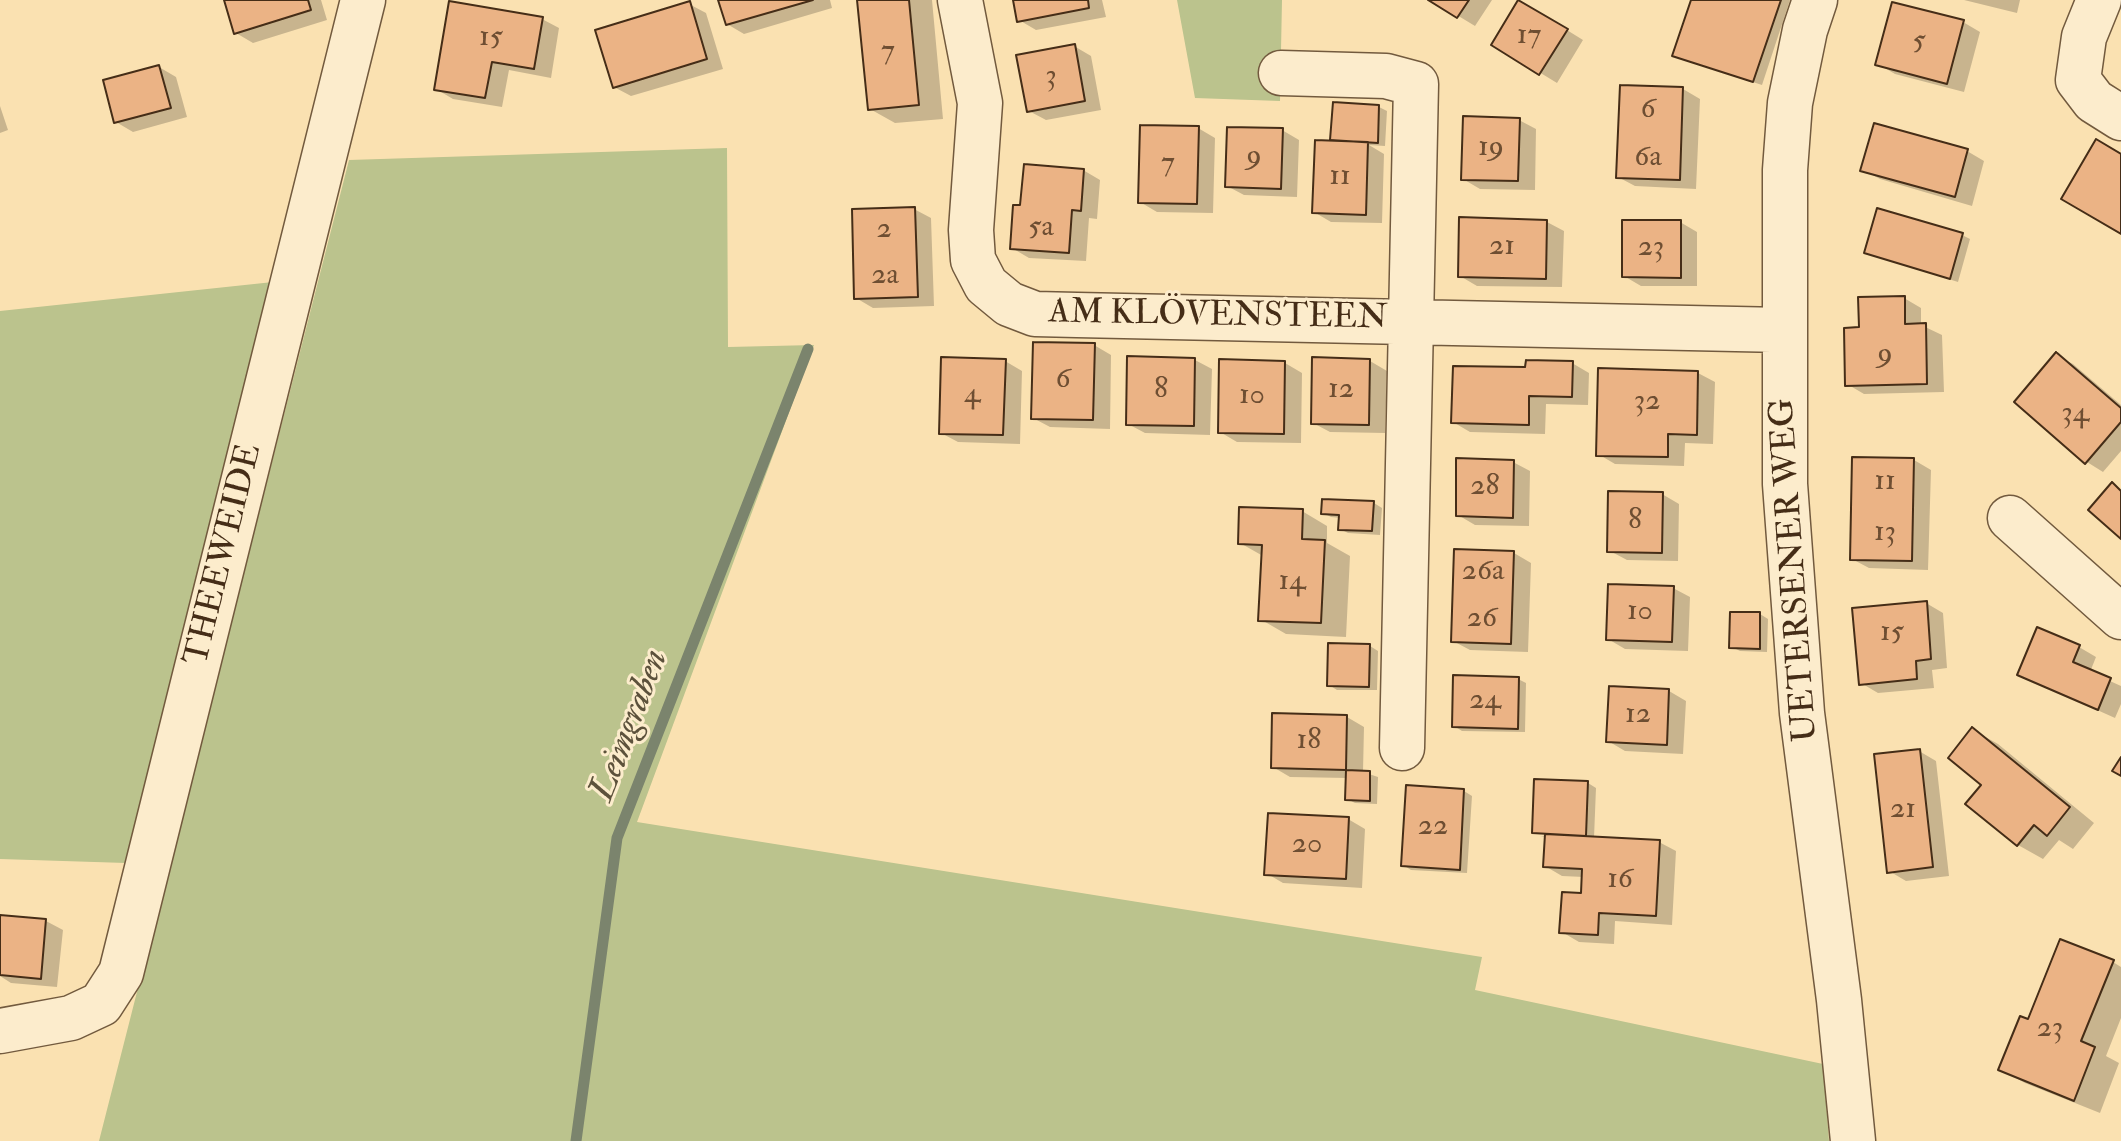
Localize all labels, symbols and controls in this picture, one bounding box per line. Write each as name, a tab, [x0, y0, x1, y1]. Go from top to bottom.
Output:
house number: 17	[1517, 19, 1541, 55]
house number: 15	[479, 21, 503, 57]
house number: 5	[1912, 25, 1926, 61]
house number: 7	[881, 35, 895, 71]
house number: 3	[1045, 60, 1057, 96]
house number: 6	[1640, 93, 1656, 129]
house number: 19	[1478, 131, 1504, 167]
house number: 9	[1246, 140, 1262, 176]
house number: 6a	[1634, 141, 1662, 177]
house number: 7	[1161, 147, 1175, 183]
house number: 11	[1329, 160, 1351, 196]
house number: 5a	[1028, 211, 1054, 247]
house number: 2	[876, 213, 892, 249]
house number: 21	[1489, 230, 1515, 266]
house number: 23	[1638, 231, 1664, 267]
house number: 2a	[871, 259, 899, 295]
street label: AM KLÖVENSTEEN	[1048, 294, 1388, 340]
house number: 9	[1877, 338, 1893, 374]
house number: 6	[1055, 363, 1071, 399]
house number: 8	[1154, 373, 1168, 409]
house number: 12	[1328, 373, 1354, 409]
house number: 4	[964, 378, 980, 414]
house number: 10	[1239, 379, 1265, 415]
house number: 32	[1634, 385, 1660, 421]
street label: UETERSENER WEG	[1764, 397, 1828, 743]
house number: 34	[2061, 397, 2089, 433]
street label: THEEWEIDE	[178, 440, 272, 670]
house number: 11	[1874, 465, 1896, 501]
house number: 28	[1470, 470, 1500, 506]
house number: 8	[1628, 504, 1642, 540]
house number: 13	[1874, 516, 1896, 552]
house number: 26a	[1462, 555, 1504, 591]
house number: 14	[1279, 565, 1305, 601]
house number: 10	[1627, 595, 1653, 631]
house number: 26	[1467, 602, 1497, 638]
house number: 15	[1880, 616, 1904, 652]
water label: Leimgraben	[582, 644, 680, 808]
house number: 24	[1469, 684, 1501, 720]
house number: 12	[1625, 698, 1651, 734]
house number: 18	[1297, 724, 1321, 760]
house number: 21	[1890, 793, 1916, 829]
house number: 22	[1418, 810, 1448, 846]
house number: 20	[1292, 828, 1322, 864]
house number: 16	[1607, 863, 1633, 899]
house number: 23	[2037, 1012, 2063, 1048]

